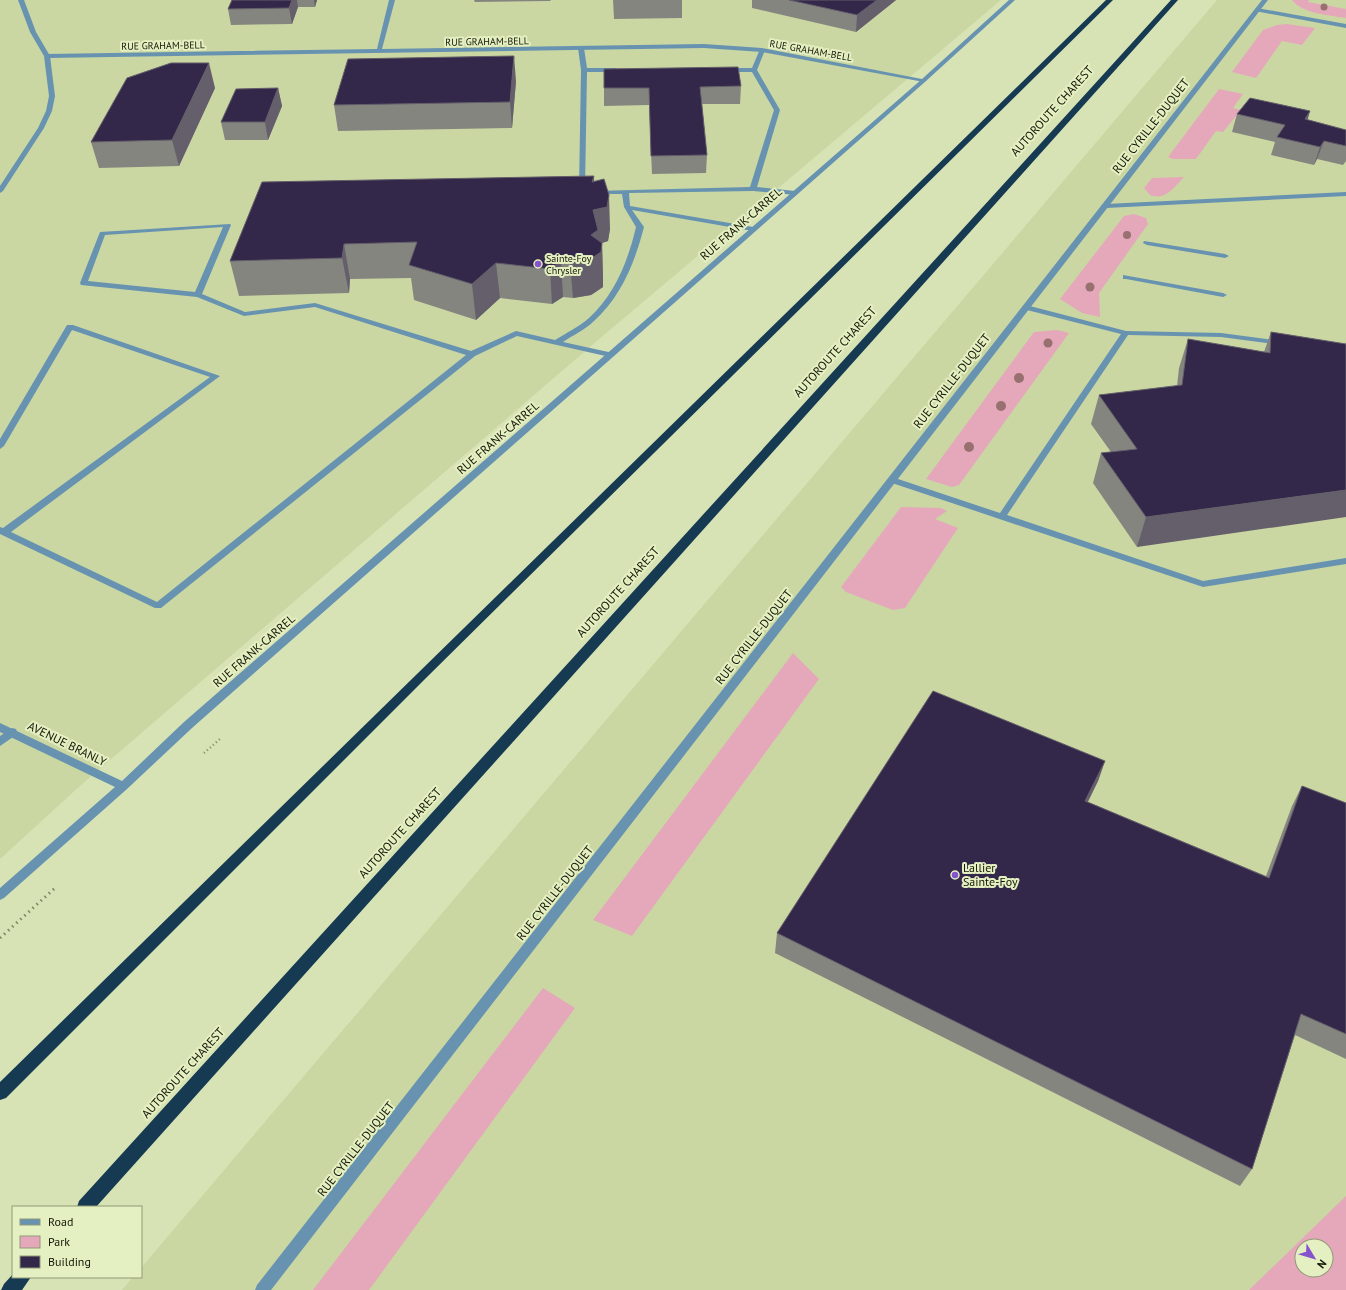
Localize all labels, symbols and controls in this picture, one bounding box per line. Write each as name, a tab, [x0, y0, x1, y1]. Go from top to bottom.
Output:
street label: RUE GRAHAM-BELL	[445, 34, 529, 49]
street label: RUE GRAHAM-BELL	[769, 37, 853, 64]
street label: RUE GRAHAM-BELL	[121, 38, 205, 53]
street label: AUTOROUTE CHAREST	[1007, 62, 1096, 159]
street label: RUE CYRILLE-DUQUET	[1109, 75, 1193, 176]
street label: RUE FRANK-CARREL	[697, 184, 785, 263]
place label: Sainte-Foy Chrysler	[546, 252, 592, 277]
marker: Sainte-Foy Chrysler	[533, 259, 543, 269]
street label: AUTOROUTE CHAREST	[790, 303, 879, 400]
street label: RUE CYRILLE-DUQUET	[910, 330, 994, 431]
street label: RUE FRANK-CARREL	[454, 398, 542, 477]
street label: AUTOROUTE CHAREST	[573, 543, 662, 640]
street label: RUE CYRILLE-DUQUET	[712, 586, 796, 687]
street label: RUE FRANK-CARREL	[210, 611, 298, 690]
street label: AVENUE BRANLY	[25, 718, 109, 769]
street label: AUTOROUTE CHAREST	[355, 784, 444, 881]
street label: RUE CYRILLE-DUQUET	[513, 842, 597, 943]
place label: Lallier Sainte-Foy	[963, 860, 1018, 889]
marker: Lallier Sainte-Foy	[950, 870, 960, 880]
street label: AUTOROUTE CHAREST	[138, 1024, 227, 1121]
street label: RUE CYRILLE-DUQUET	[314, 1098, 398, 1199]
legend	[12, 1206, 142, 1278]
text: Road	[48, 1214, 73, 1229]
text: Park	[48, 1234, 70, 1249]
north arrow	[1294, 1238, 1334, 1278]
text: Building	[48, 1254, 91, 1269]
text: N	[1314, 1257, 1330, 1271]

